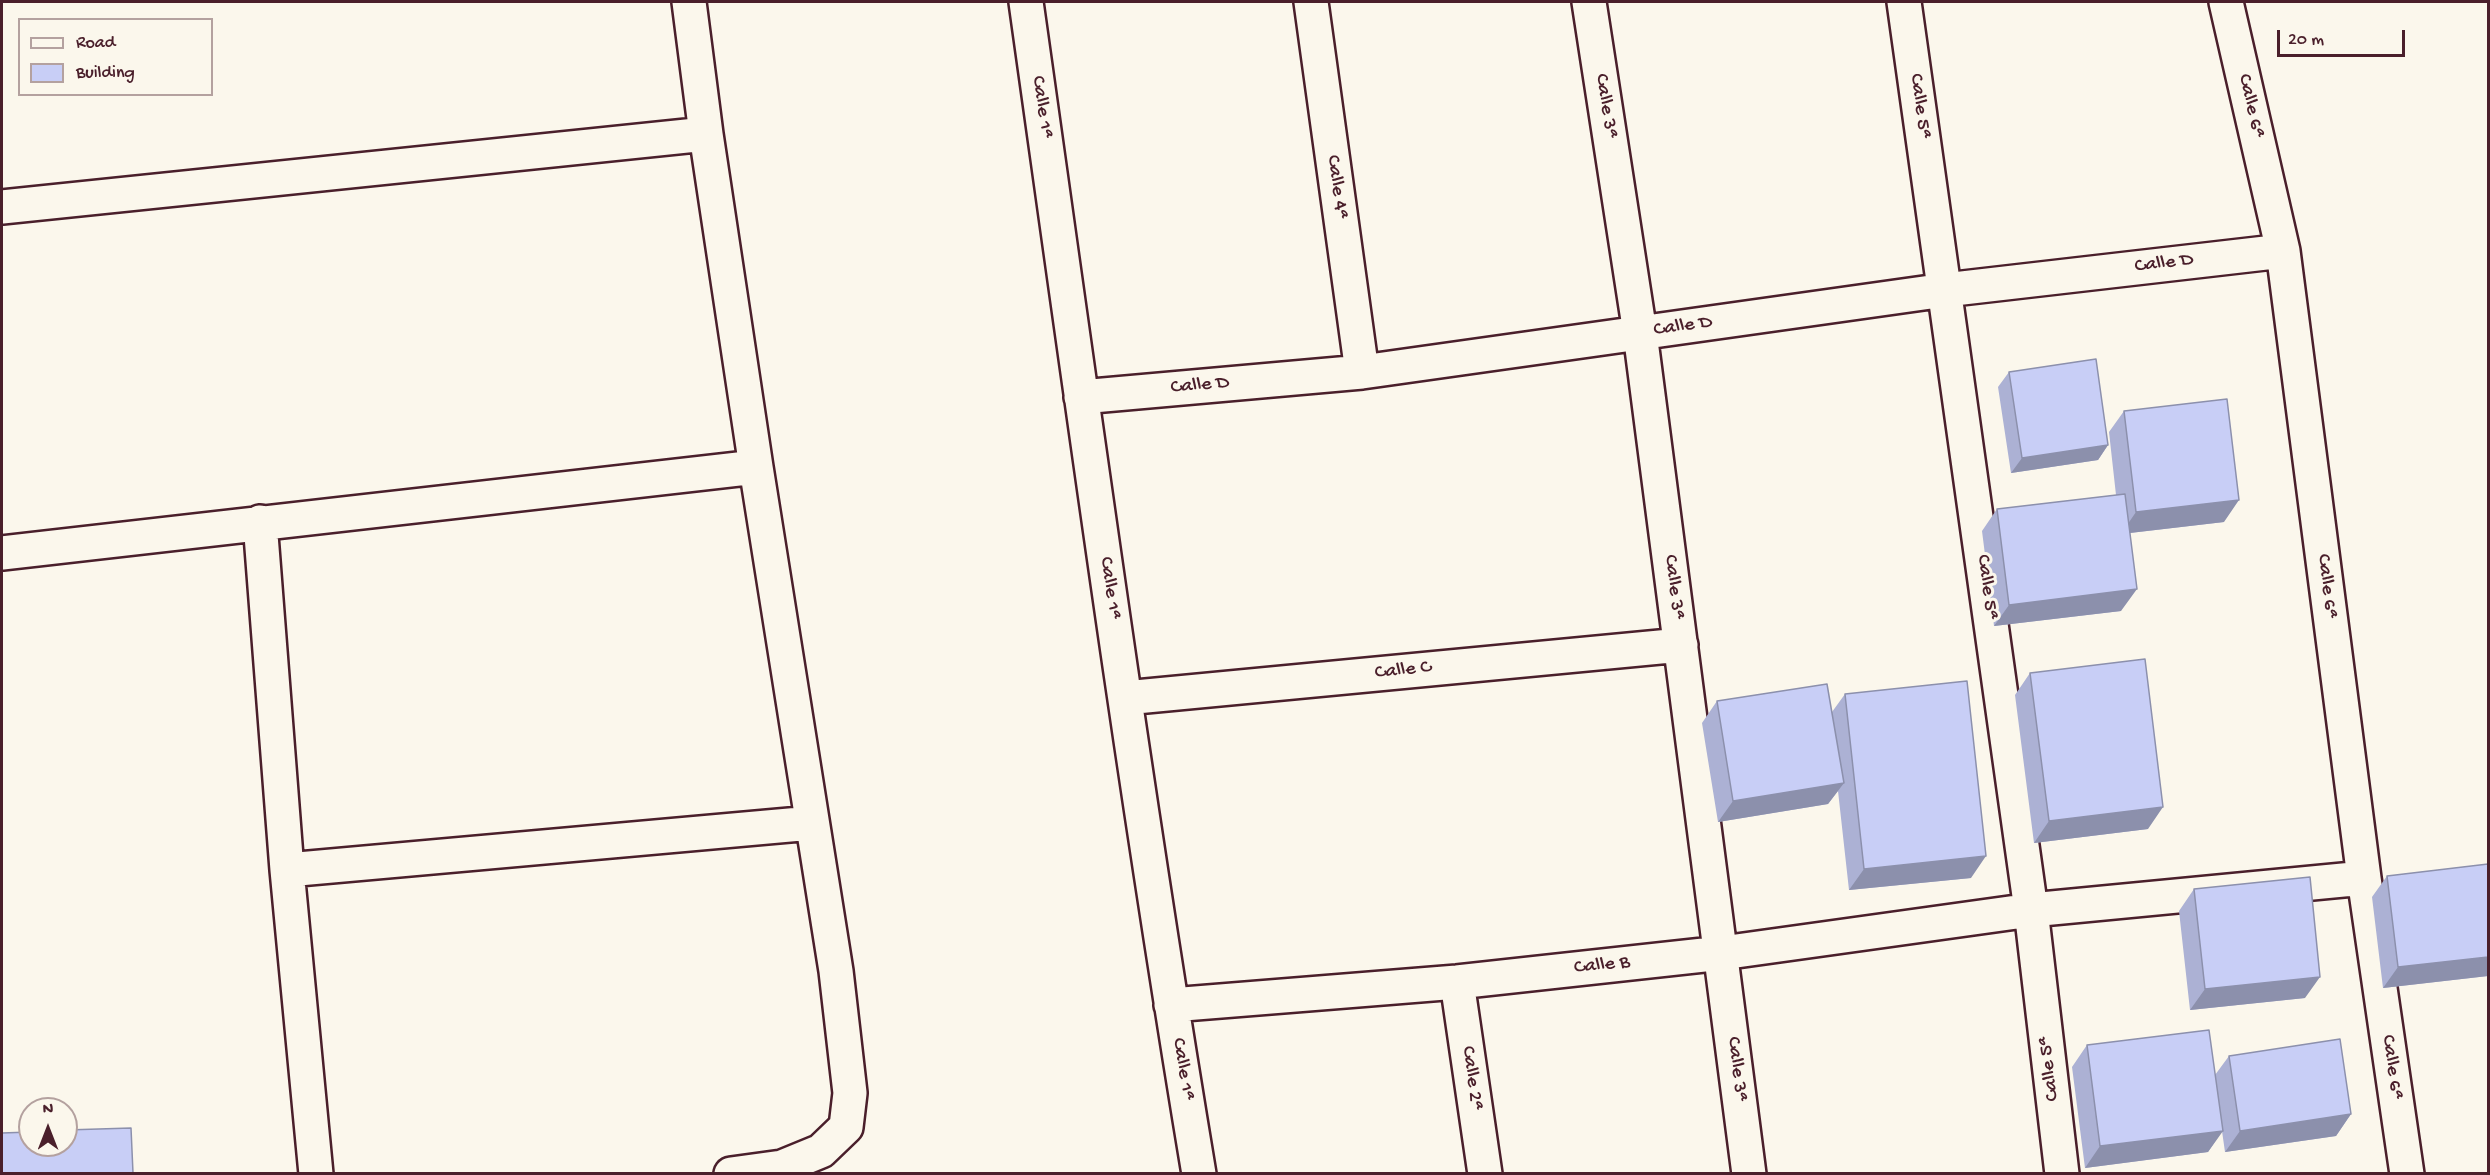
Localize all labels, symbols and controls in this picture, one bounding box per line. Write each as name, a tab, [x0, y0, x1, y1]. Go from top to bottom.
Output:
legend	[18, 18, 213, 96]
scale bar	[2280, 18, 2408, 56]
text: 20 m	[2288, 30, 2324, 51]
text: Road	[76, 33, 115, 54]
text: Building	[76, 63, 135, 84]
street label: Calle 3ª	[1588, 72, 1622, 140]
street label: Calle 5ª	[1903, 72, 1935, 140]
street label: Calle 6ª	[2231, 72, 2269, 140]
street label: Calle 1ª	[1025, 74, 1057, 140]
street label: Calle 4ª	[1320, 154, 1352, 220]
street label: Calle D	[2133, 249, 2195, 279]
street label: Calle D	[1652, 311, 1714, 343]
street label: Calle D	[1170, 371, 1230, 401]
street label: Calle 3ª	[1657, 553, 1689, 621]
street label: Calle 5ª	[1970, 553, 2002, 621]
street label: Calle 6ª	[2310, 553, 2342, 619]
street label: Calle 1ª	[1093, 555, 1125, 621]
street label: Calle C	[1374, 656, 1432, 686]
street label: Calle B	[1573, 951, 1631, 981]
street label: Calle 6ª	[2375, 1033, 2407, 1101]
street label: Calle 3ª	[1720, 1035, 1752, 1103]
street label: Calle 5ª	[2034, 1035, 2066, 1103]
street label: Calle 1ª	[1165, 1036, 1199, 1102]
street label: Calle 2ª	[1455, 1045, 1487, 1111]
north arrow	[18, 1097, 78, 1157]
text: N	[43, 1101, 53, 1120]

